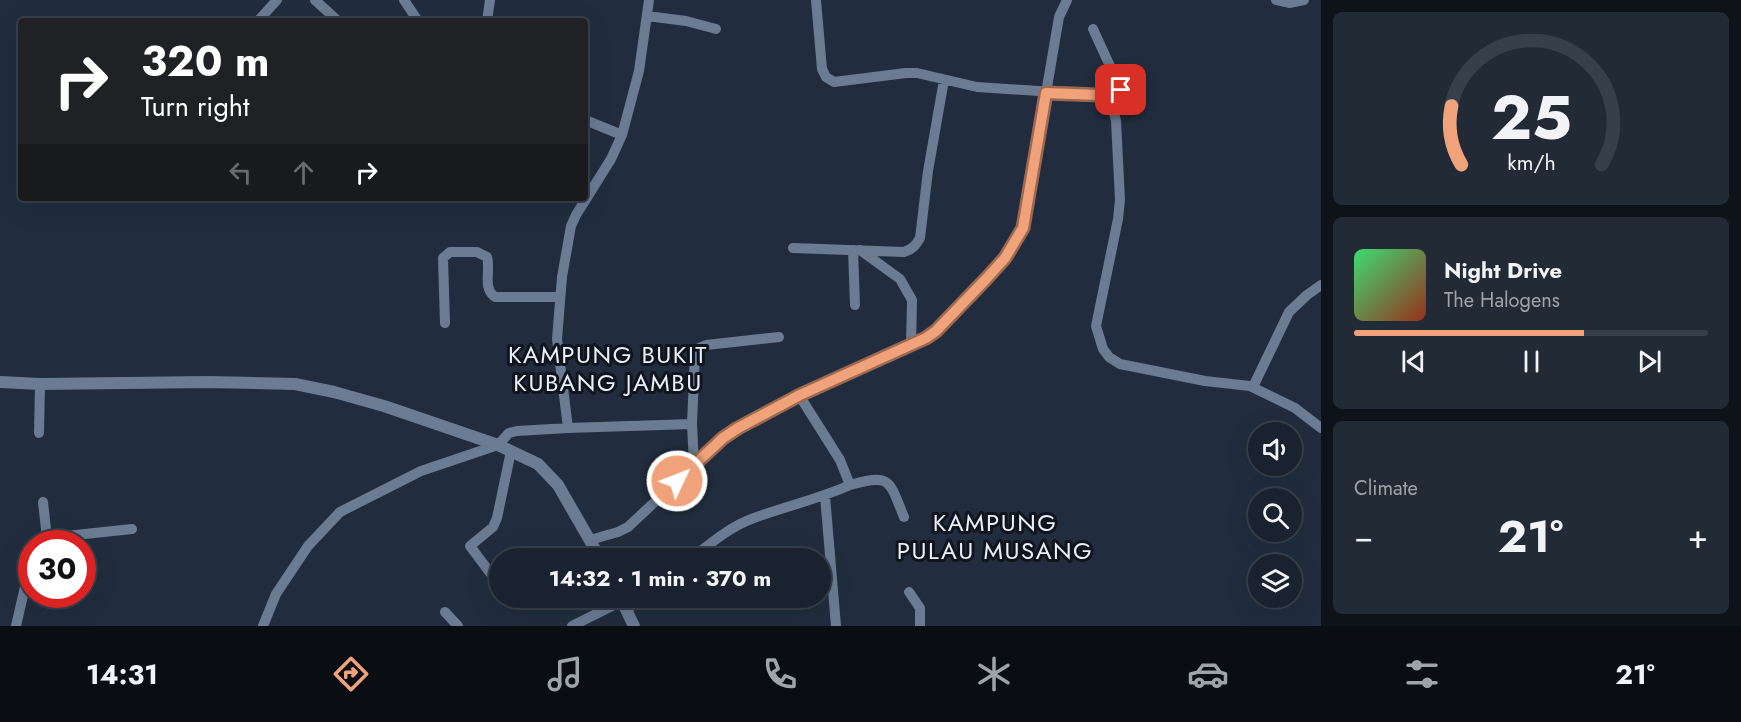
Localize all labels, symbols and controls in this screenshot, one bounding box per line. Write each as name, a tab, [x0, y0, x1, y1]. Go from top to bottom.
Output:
text: 320 m	[141, 31, 269, 92]
icon: right	[42, 42, 120, 120]
pin	[1095, 64, 1146, 115]
icon: arrive	[1104, 73, 1137, 106]
text: 25	[1490, 73, 1572, 163]
text: Turn right	[141, 87, 249, 126]
text: km/h	[1507, 148, 1555, 179]
icon: left	[224, 156, 257, 189]
icon: ahead	[287, 156, 320, 189]
icon: right	[350, 156, 383, 189]
text: Night Drive	[1444, 254, 1562, 286]
text: The Halogens	[1444, 286, 1560, 315]
district label: KAMPUNG BUKIT KUBANG JAMBU	[508, 337, 708, 400]
icon: previous	[1397, 345, 1430, 378]
icon: pause	[1515, 345, 1548, 378]
icon: next	[1633, 345, 1666, 378]
map controls	[1248, 422, 1302, 608]
button: sound	[1248, 422, 1302, 476]
position arrow	[645, 449, 709, 513]
text: Climate	[1354, 474, 1418, 503]
button: search	[1248, 488, 1302, 542]
text: 21°	[1498, 504, 1563, 569]
district label: KAMPUNG PULAU MUSANG	[897, 505, 1093, 568]
text: −	[1354, 513, 1373, 560]
text: +	[1688, 513, 1708, 560]
speed limit sign: 30	[18, 530, 96, 608]
button: layers	[1248, 554, 1302, 608]
text: 14:32 · 1 min · 370 m	[549, 562, 771, 594]
icon: directions	[330, 653, 372, 695]
icon: music	[544, 653, 586, 695]
icon: phone	[759, 653, 801, 695]
icon: climate	[973, 653, 1015, 695]
icon: car	[1187, 653, 1229, 695]
icon: filters	[1401, 653, 1443, 695]
text: 14:31	[86, 655, 158, 694]
text: 21°	[1615, 655, 1655, 694]

